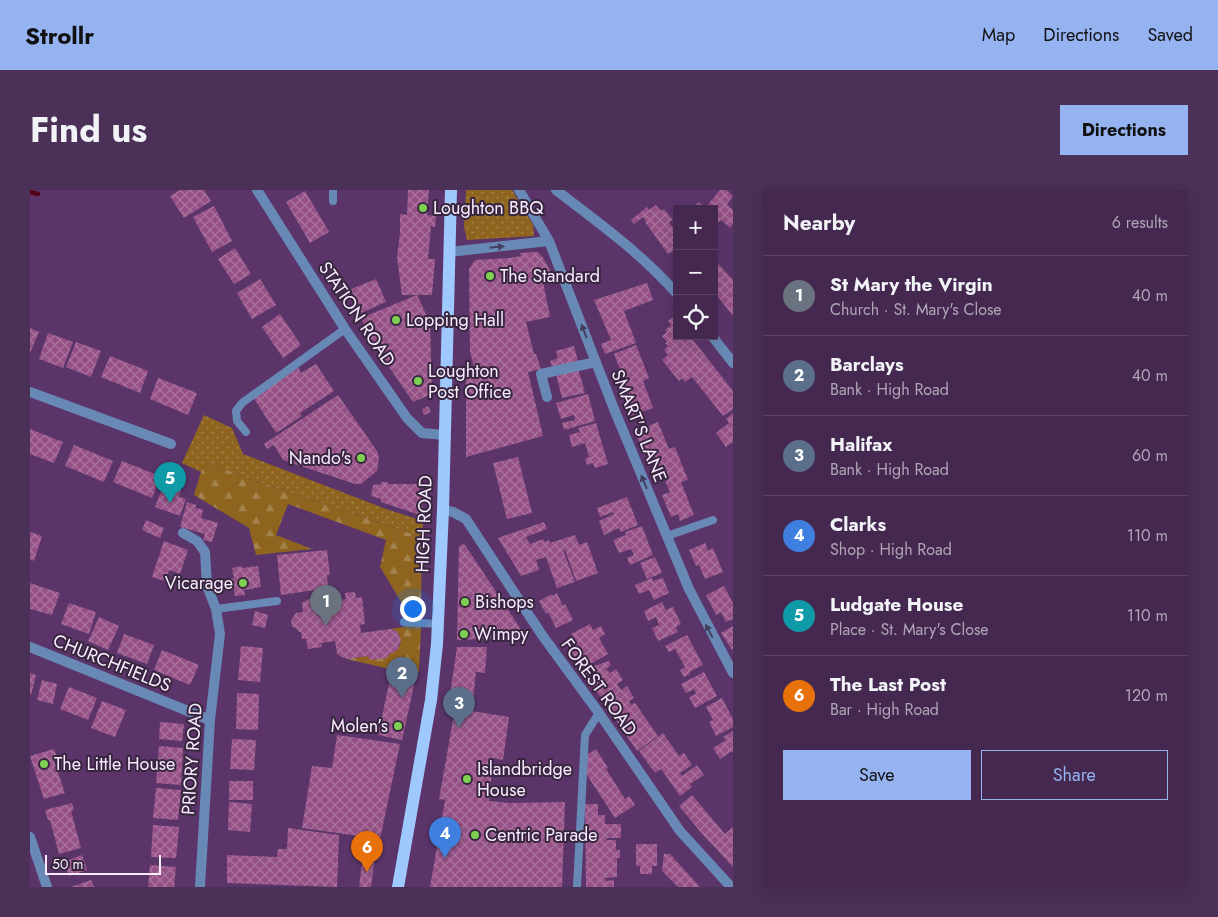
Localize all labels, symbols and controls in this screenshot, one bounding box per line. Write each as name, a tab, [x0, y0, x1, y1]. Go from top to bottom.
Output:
text: Strollr	[25, 18, 94, 53]
text: Map	[982, 22, 1015, 48]
text: Directions	[1043, 22, 1119, 48]
text: Saved	[1147, 22, 1193, 48]
text: Find us	[30, 105, 147, 155]
button: Directions	[1060, 105, 1188, 155]
place label: Loughton BBQ	[433, 195, 544, 221]
marker: Loughton BBQ	[417, 202, 429, 214]
map controls	[673, 205, 718, 340]
button: +	[673, 205, 718, 250]
text: Nearby	[783, 208, 855, 238]
text: 6 results	[1112, 211, 1168, 234]
one-way arrow	[489, 243, 505, 251]
button: −	[673, 250, 718, 295]
street label: STATION ROAD	[312, 256, 402, 372]
place label: The Standard	[500, 263, 600, 289]
marker: The Standard	[484, 270, 496, 282]
text: St Mary the Virgin	[830, 271, 993, 298]
text: 1	[795, 284, 803, 307]
text: 40 m	[1132, 284, 1168, 307]
button: locate	[673, 295, 718, 340]
text: Church · St. Mary's Close	[830, 298, 1002, 321]
place label: Lopping Hall	[406, 307, 504, 333]
marker: Lopping Hall	[390, 314, 402, 326]
one-way arrow	[580, 323, 588, 338]
text: Barclays	[830, 351, 904, 378]
place label: Loughton Post Office	[428, 358, 511, 405]
text: 2	[794, 364, 804, 387]
text: 40 m	[1132, 364, 1168, 387]
street label: SMART'S LANE	[605, 366, 673, 486]
marker: Loughton Post Office	[412, 375, 424, 387]
text: Bank · High Road	[830, 378, 949, 401]
text: Halifax	[830, 431, 892, 458]
text: 3	[794, 444, 804, 467]
text: 60 m	[1132, 444, 1168, 467]
place label: Nando's	[289, 445, 351, 471]
marker: Nando's	[355, 452, 367, 464]
text: Bank · High Road	[830, 458, 949, 481]
pin: 5	[154, 462, 186, 503]
street label: HIGH ROAD	[409, 475, 439, 573]
one-way arrow	[640, 475, 648, 489]
text: Clarks	[830, 511, 886, 538]
text: 4	[793, 524, 805, 547]
text: 110 m	[1127, 524, 1168, 547]
text: Shop · High Road	[830, 538, 952, 561]
place label: Vicarage	[165, 570, 233, 596]
marker: Vicarage	[237, 577, 249, 589]
pin: 1	[310, 585, 342, 626]
place label: Bishops	[475, 589, 534, 615]
text: Ludgate House	[830, 591, 963, 618]
your location	[400, 596, 426, 622]
marker: Bishops	[459, 596, 471, 608]
text: 5	[794, 604, 804, 627]
text: 110 m	[1127, 604, 1168, 627]
text: Place · St. Mary's Close	[830, 618, 989, 641]
place label: Wimpy	[474, 621, 529, 647]
one-way arrow	[705, 624, 714, 637]
street label: CHURCHFIELDS	[49, 627, 175, 699]
marker: Wimpy	[458, 628, 470, 640]
street label: FOREST ROAD	[555, 633, 643, 741]
pin: 2	[386, 657, 418, 698]
text: The Last Post	[830, 671, 946, 698]
text: 6	[794, 684, 804, 707]
text: 120 m	[1125, 684, 1168, 707]
pin: 3	[443, 687, 475, 728]
text: Bar · High Road	[830, 698, 939, 721]
street label: PRIORY ROAD	[175, 702, 209, 816]
place label: Molen’s	[331, 713, 388, 739]
marker: Molen’s	[392, 720, 404, 732]
button: Save	[783, 750, 971, 800]
button: Share	[981, 750, 1168, 800]
place label: The Little House	[54, 751, 175, 777]
place label: Islandbridge House	[477, 756, 572, 803]
marker: The Little House	[38, 758, 50, 770]
marker: Islandbridge House	[461, 773, 473, 785]
pin: 4	[429, 817, 461, 858]
place label: Centric Parade	[485, 822, 598, 848]
marker: Centric Parade	[469, 829, 481, 841]
pin: 6	[351, 831, 383, 872]
scale bar	[45, 852, 161, 875]
text: 50 m	[52, 854, 83, 874]

